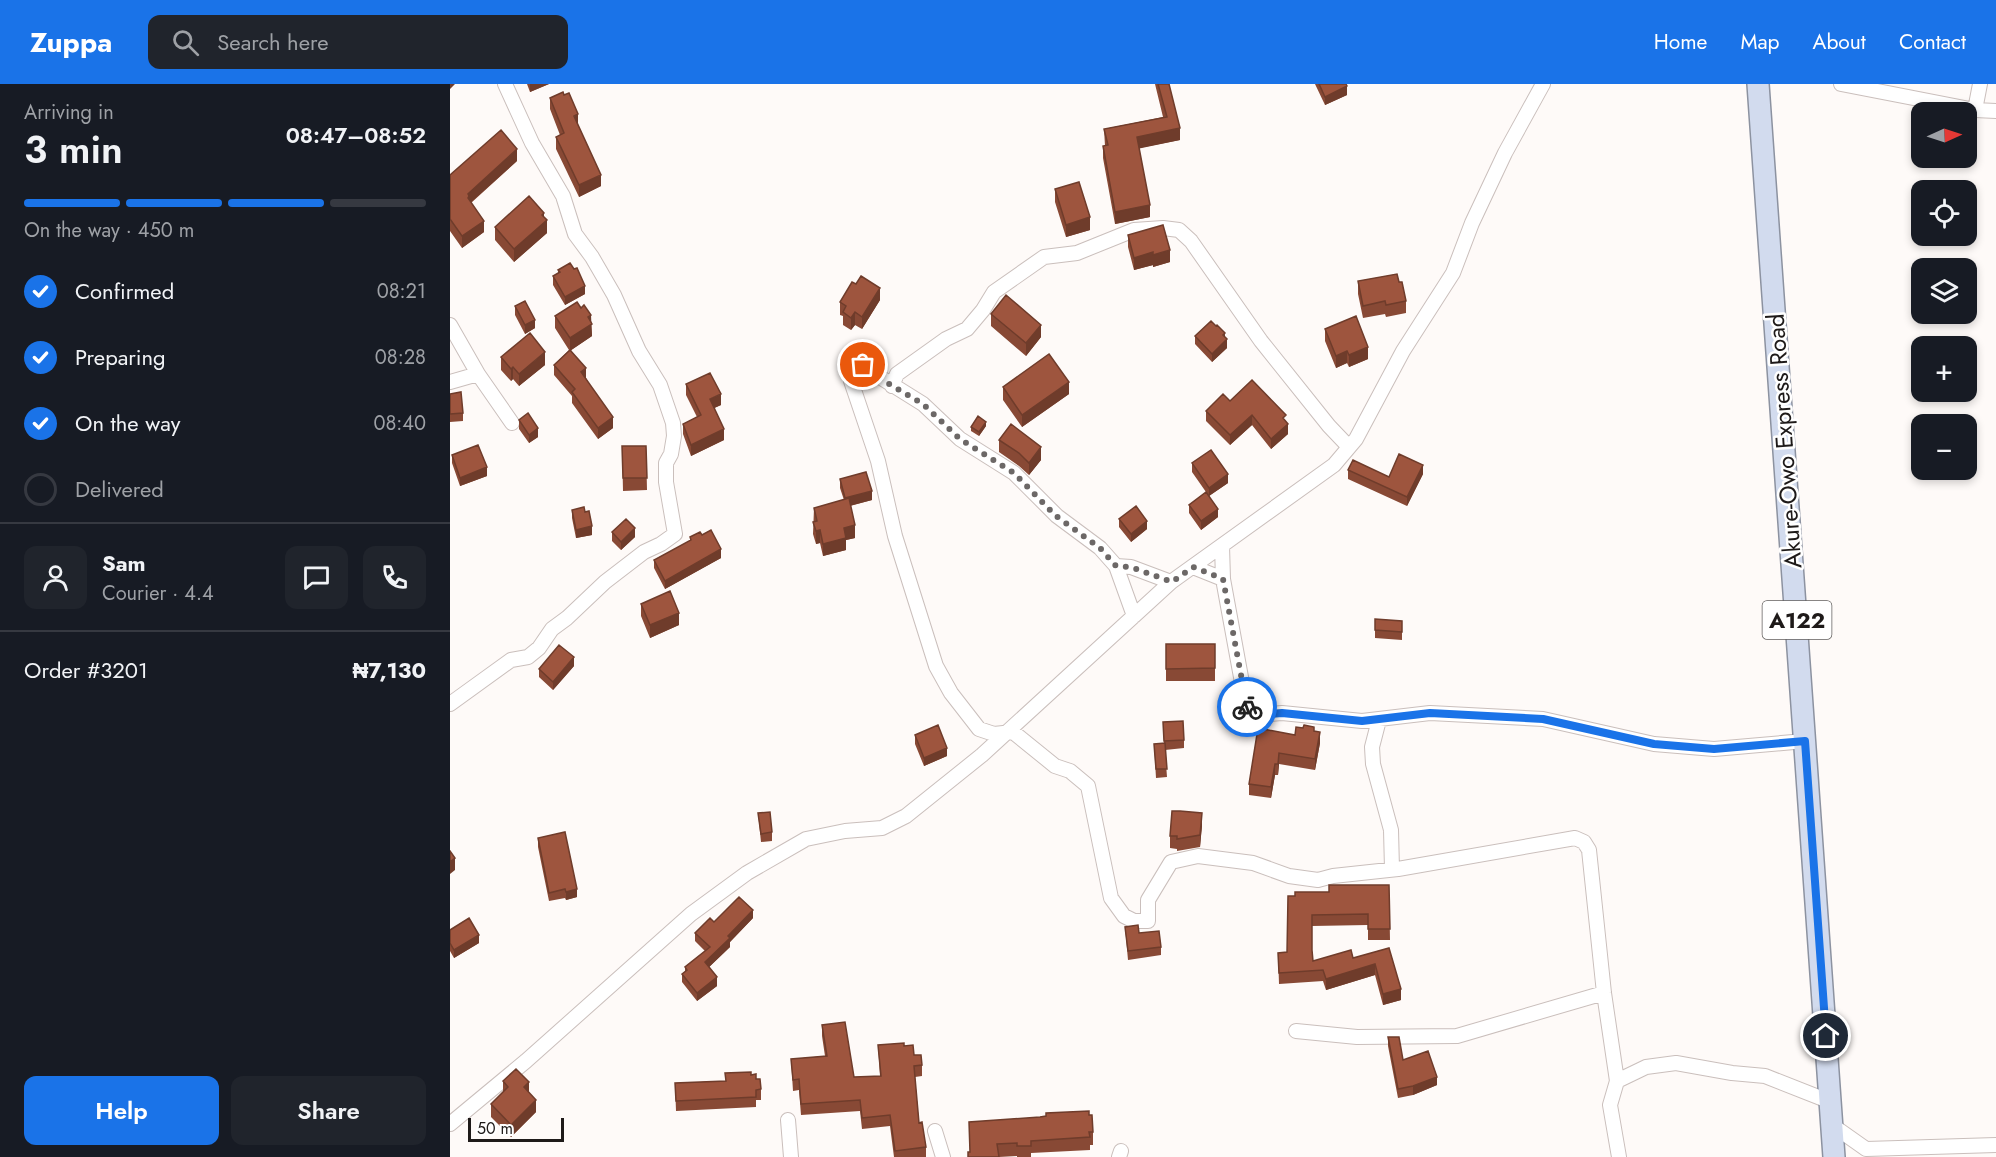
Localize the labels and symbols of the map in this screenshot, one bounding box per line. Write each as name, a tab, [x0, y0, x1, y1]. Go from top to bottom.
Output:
north arrow	[1911, 102, 1977, 168]
street label: Akure-Owo Express Road	[1758, 313, 1810, 569]
pin	[837, 339, 888, 390]
road number: A122	[1762, 601, 1832, 639]
courier	[1217, 677, 1277, 737]
pin	[1800, 1010, 1851, 1061]
scale bar	[468, 1115, 564, 1142]

